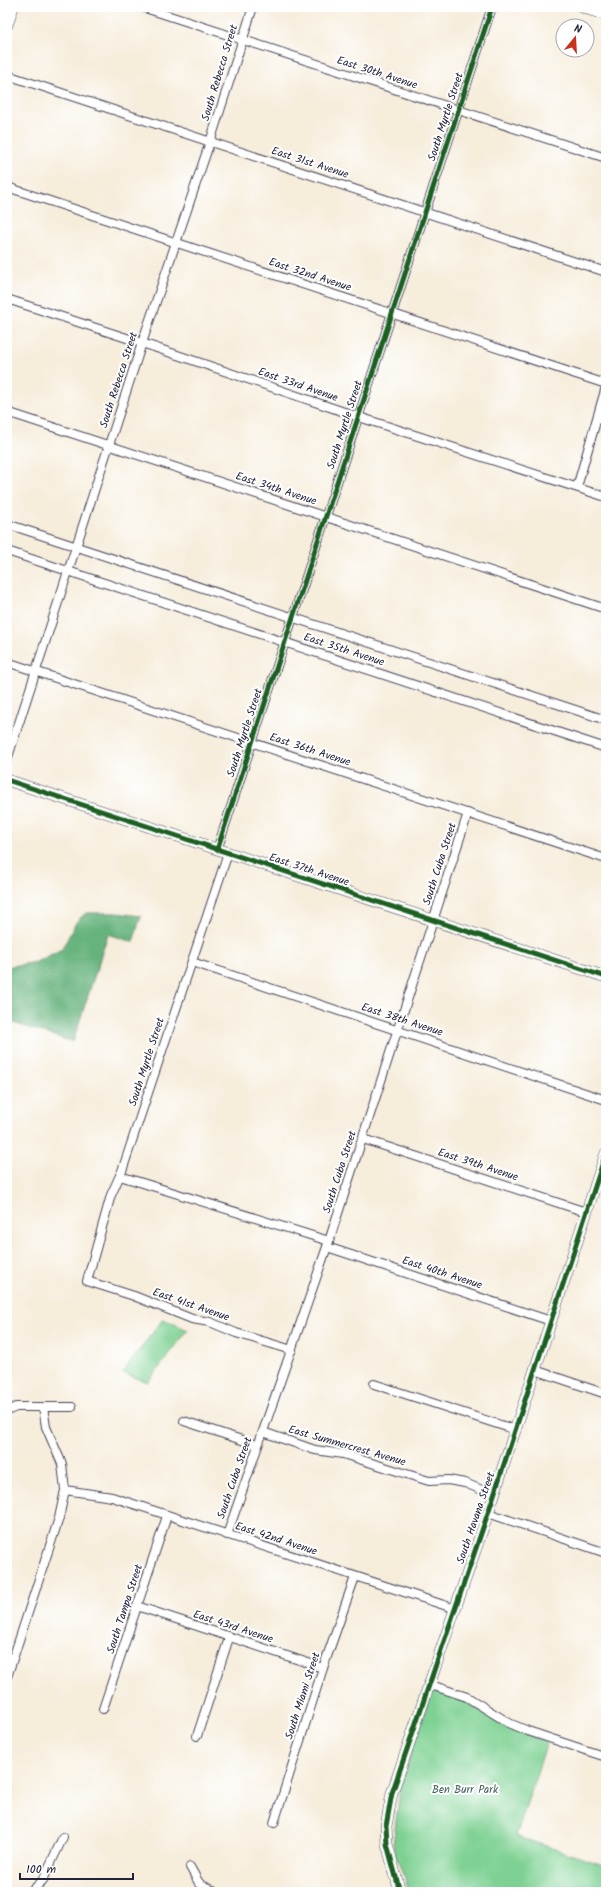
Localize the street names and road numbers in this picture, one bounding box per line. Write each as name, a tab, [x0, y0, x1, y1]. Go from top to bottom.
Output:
street label: South Rebecca Street	[197, 22, 243, 123]
street label: East 30th Avenue	[334, 52, 420, 95]
street label: South Myrtle Street	[423, 70, 469, 164]
street label: East 31st Avenue	[269, 142, 351, 184]
street label: East 32nd Avenue	[266, 253, 354, 297]
street label: South Rebecca Street	[95, 329, 143, 430]
street label: East 33rd Avenue	[256, 363, 340, 407]
street label: South Myrtle Street	[322, 378, 368, 472]
street label: East 34th Avenue	[233, 467, 319, 511]
street label: East 35th Avenue	[301, 628, 387, 672]
street label: South Myrtle Street	[222, 686, 268, 780]
street label: East 36th Avenue	[267, 728, 353, 772]
street label: South Cuba Street	[418, 820, 462, 908]
street label: East 37th Avenue	[267, 849, 351, 891]
street label: East 38th Avenue	[359, 998, 445, 1042]
street label: South Myrtle Street	[124, 1015, 170, 1109]
street label: South Cuba Street	[318, 1128, 362, 1216]
street label: East 39th Avenue	[435, 1144, 521, 1186]
street label: East 40th Avenue	[400, 1252, 485, 1294]
street label: East 41st Avenue	[150, 1283, 232, 1327]
street label: East Summercrest Avenue	[286, 1421, 408, 1471]
street label: South Cuba Street	[213, 1434, 258, 1521]
street label: South Havana Street	[452, 1469, 500, 1566]
street label: East 42nd Avenue	[233, 1517, 320, 1561]
street label: South Tampa Street	[102, 1561, 148, 1656]
street label: East 43rd Avenue	[191, 1606, 275, 1648]
street label: South Miami Street	[280, 1649, 326, 1742]

